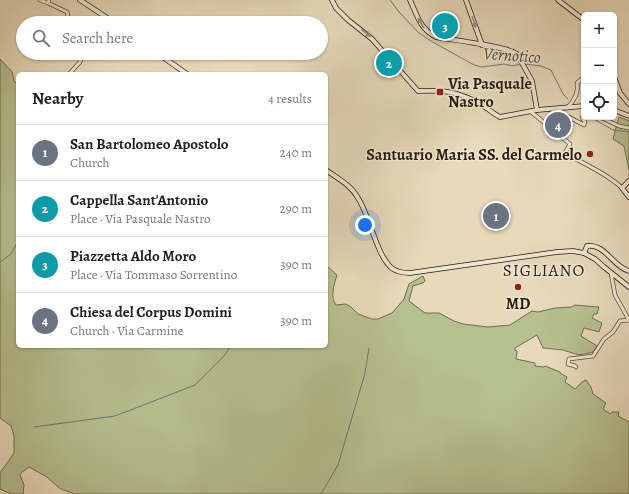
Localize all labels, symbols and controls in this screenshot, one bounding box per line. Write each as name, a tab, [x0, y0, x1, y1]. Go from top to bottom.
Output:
pin: 3	[432, 11, 458, 41]
map controls	[581, 12, 617, 120]
button: +	[581, 12, 617, 48]
search box	[16, 16, 328, 60]
one-way arrow	[418, 17, 425, 29]
one-way arrow	[471, 17, 477, 29]
icon: search	[30, 27, 52, 49]
text: Search here	[62, 28, 133, 48]
one-way arrow	[360, 29, 371, 38]
water label: Vernotico	[482, 42, 542, 69]
pin: 2	[376, 48, 402, 78]
button: −	[581, 48, 617, 84]
place label: Via Pasquale Nastro	[447, 73, 532, 113]
button: locate	[581, 84, 617, 120]
text: Nearby	[32, 87, 83, 110]
marker: Via Pasquale Nastro	[435, 87, 445, 97]
text: 4 results	[268, 90, 312, 107]
pin: 4	[545, 110, 571, 140]
text: San Bartolomeo Apostolo	[70, 134, 229, 154]
text: 1	[43, 144, 47, 161]
text: 240 m	[280, 144, 312, 161]
place label: Santuario Maria SS. del Carmelo	[366, 144, 582, 166]
marker: Santuario Maria SS. del Carmelo	[585, 149, 595, 159]
text: Church	[70, 154, 109, 171]
text: Cappella Sant'Antonio	[70, 190, 208, 210]
text: 2	[42, 200, 48, 217]
text: 290 m	[280, 200, 312, 217]
pin: 1	[483, 201, 509, 231]
text: Place · Via Pasquale Nastro	[70, 210, 211, 227]
your location	[355, 215, 375, 235]
text: Piazzetta Aldo Moro	[70, 246, 196, 266]
text: 3	[42, 256, 48, 273]
text: 390 m	[280, 256, 312, 273]
district label: SIGLIANO	[503, 259, 585, 282]
text: Place · Via Tommaso Sorrentino	[70, 266, 237, 283]
marker: MD	[513, 282, 523, 292]
place label: MD	[506, 293, 530, 315]
text: Chiesa del Corpus Domini	[70, 302, 232, 322]
text: 4	[42, 312, 48, 329]
text: 390 m	[280, 312, 312, 329]
text: Church · Via Carmine	[70, 322, 183, 339]

